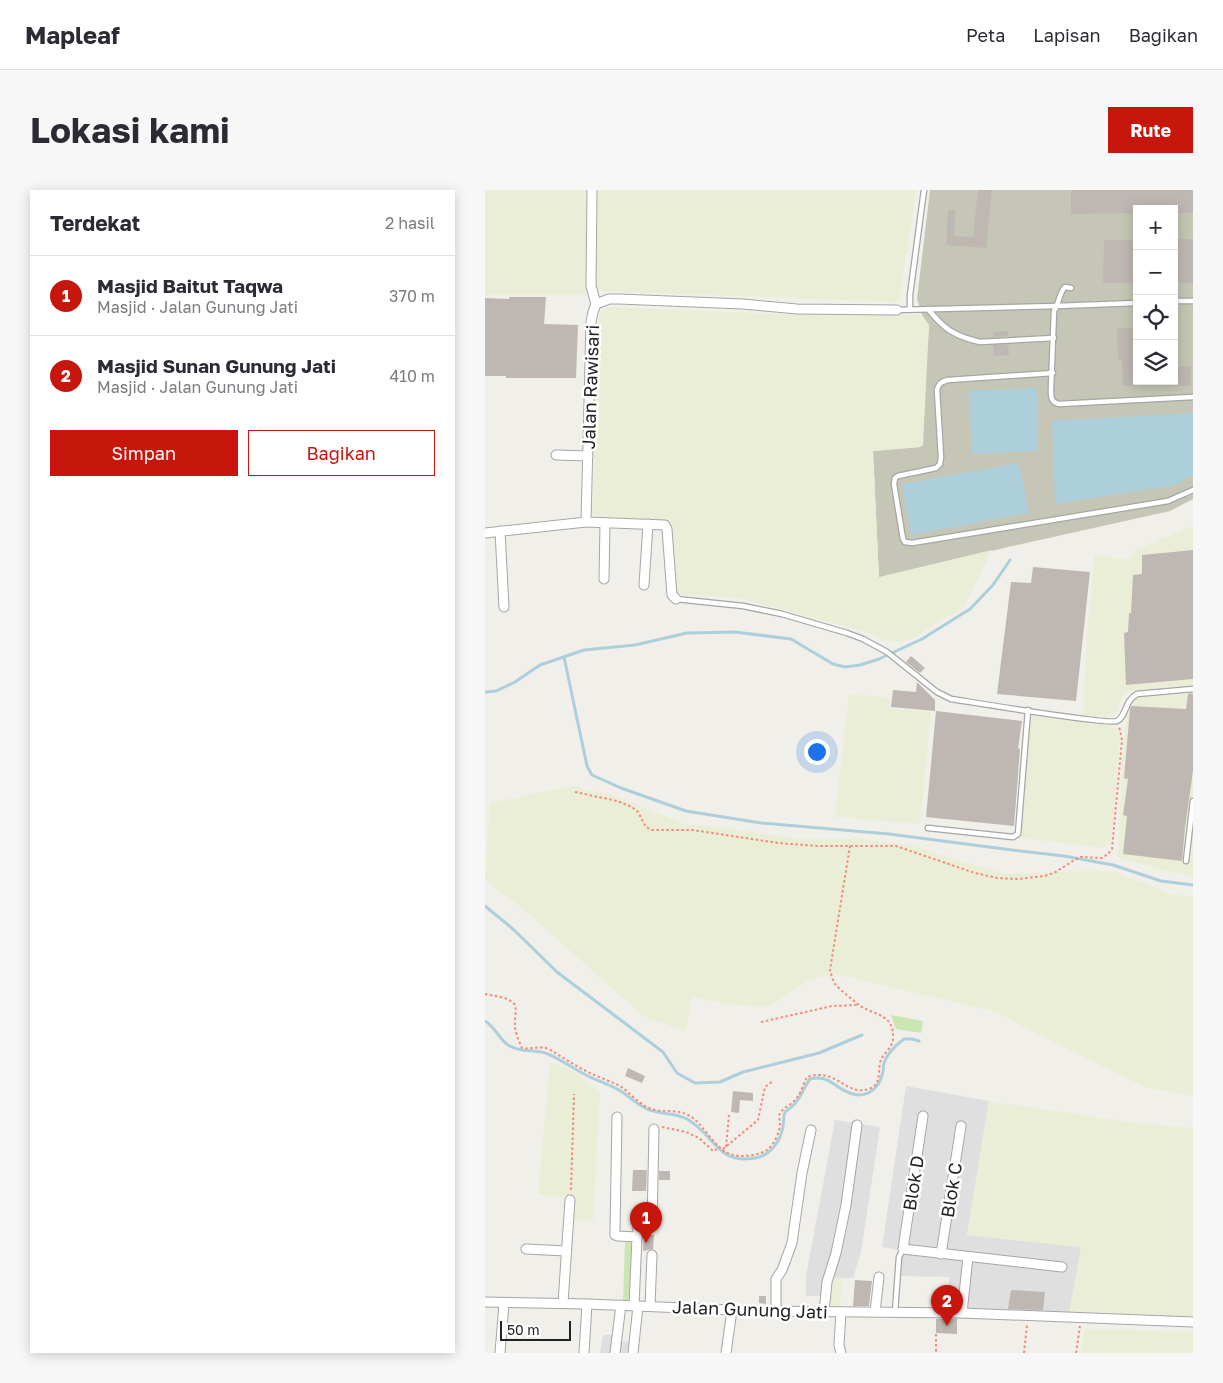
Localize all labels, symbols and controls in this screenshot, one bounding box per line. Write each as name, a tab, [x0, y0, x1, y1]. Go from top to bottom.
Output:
text: Mapleaf	[25, 20, 120, 49]
text: Peta	[966, 24, 1005, 46]
text: Lapisan	[1033, 24, 1101, 46]
text: Bagikan	[1129, 24, 1198, 46]
button: Rute	[1108, 107, 1193, 153]
text: Lokasi kami	[30, 109, 230, 151]
map controls	[1133, 205, 1178, 385]
button: +	[1133, 205, 1178, 250]
text: Terdekat	[50, 210, 140, 236]
text: 2 hasil	[385, 213, 435, 233]
button: −	[1133, 250, 1178, 295]
text: Masjid Baitut Taqwa	[97, 274, 283, 297]
text: 1	[62, 286, 70, 306]
text: 370 m	[389, 286, 435, 306]
button: locate	[1133, 295, 1178, 340]
text: Masjid · Jalan Gunung Jati	[97, 297, 298, 317]
street label: Jalan Rawisari	[577, 324, 603, 450]
button: layers	[1133, 340, 1178, 385]
text: Masjid Sunan Gunung Jati	[97, 354, 336, 377]
text: 2	[61, 366, 71, 386]
text: 410 m	[389, 366, 435, 386]
text: Masjid · Jalan Gunung Jati	[97, 377, 298, 397]
button: Simpan	[50, 430, 238, 476]
button: Bagikan	[248, 430, 435, 476]
your location	[804, 739, 830, 765]
street label: Blok D	[898, 1154, 928, 1212]
street label: Blok C	[936, 1161, 966, 1219]
pin: 1	[630, 1202, 662, 1243]
pin: 2	[931, 1285, 963, 1326]
street label: Jalan Gunung Jati	[672, 1295, 828, 1323]
scale bar	[500, 1318, 571, 1341]
text: 50 m	[507, 1321, 540, 1338]

